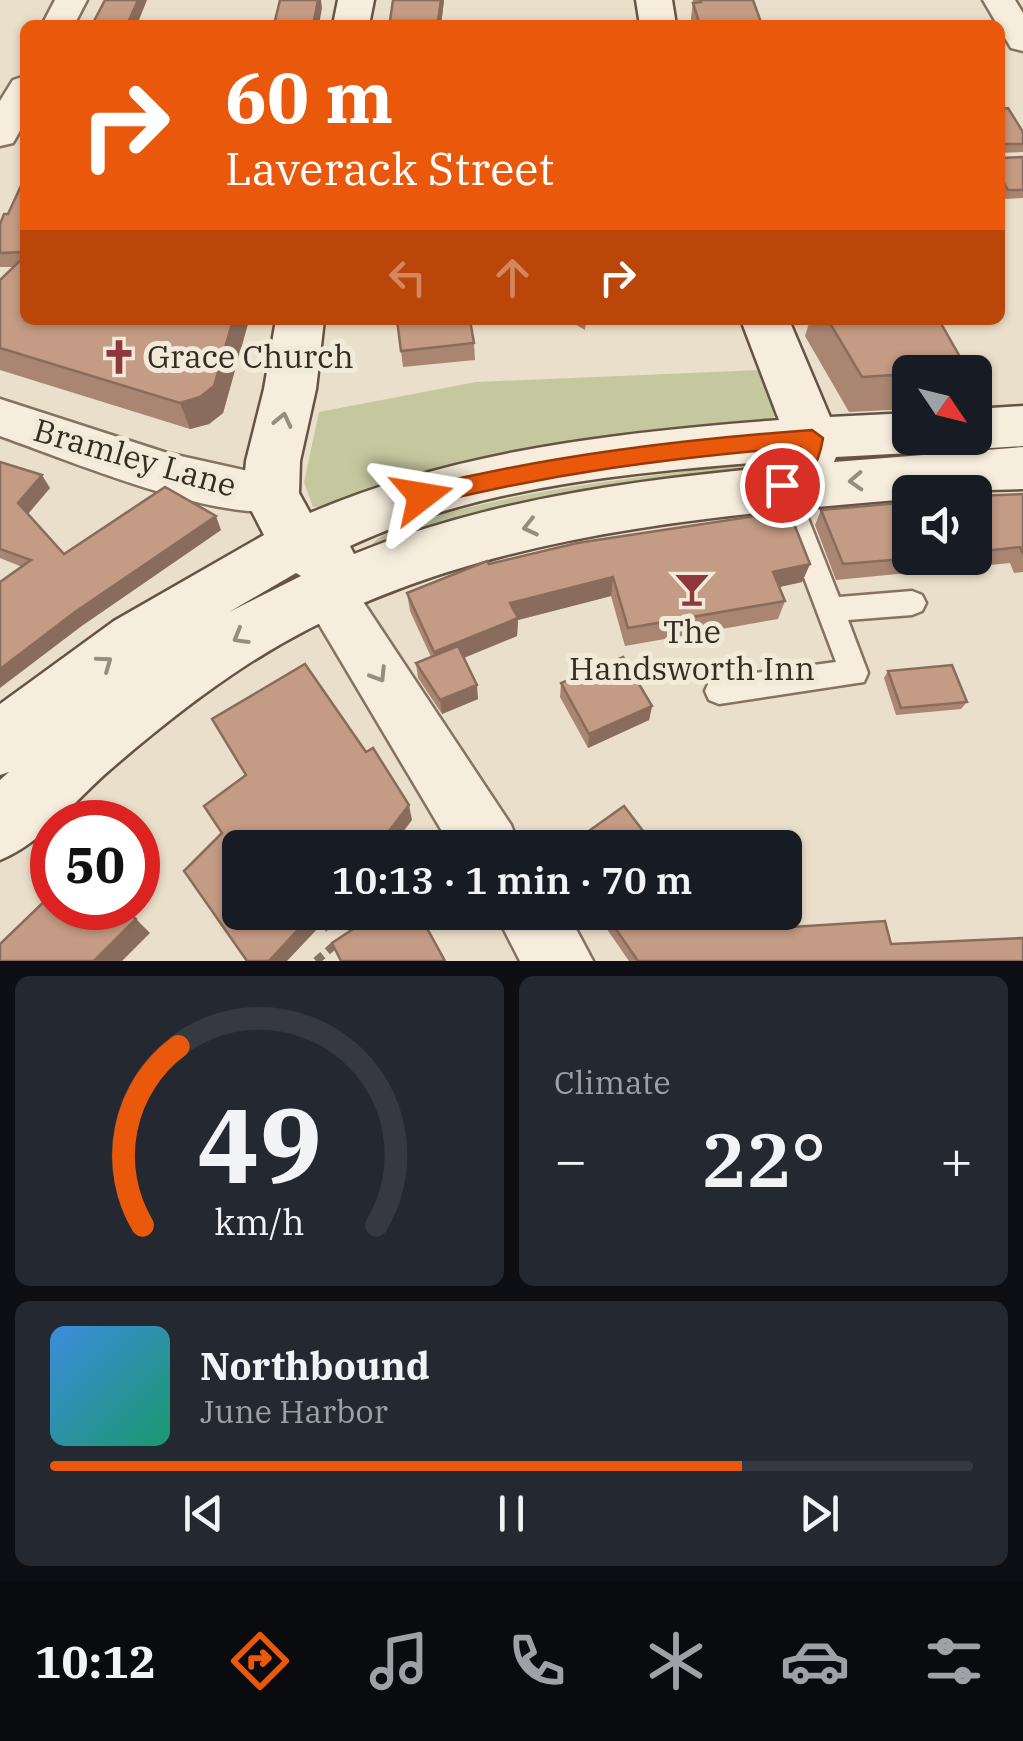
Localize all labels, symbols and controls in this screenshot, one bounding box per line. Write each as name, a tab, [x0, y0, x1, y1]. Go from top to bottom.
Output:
text: 60 m	[225, 51, 393, 142]
icon: right	[60, 60, 190, 190]
text: Laverack Street	[225, 139, 554, 197]
icon: left	[380, 250, 435, 305]
icon: ahead	[485, 250, 540, 305]
icon: right	[590, 250, 645, 305]
place label: Grace Church	[147, 335, 354, 377]
church icon: Grace Church	[100, 338, 138, 376]
north arrow	[892, 355, 992, 455]
map controls	[892, 355, 992, 575]
street label: Bramley Lane	[29, 408, 241, 506]
one-way arrow	[271, 412, 292, 429]
pin	[740, 443, 825, 528]
position arrow	[370, 444, 474, 548]
icon: arrive	[755, 458, 810, 513]
one-way arrow	[848, 470, 864, 491]
button: sound	[892, 475, 992, 575]
one-way arrow	[522, 515, 539, 536]
bar icon: The Handsworth Inn	[673, 570, 711, 608]
place label: The Handsworth Inn	[569, 610, 815, 689]
one-way arrow	[233, 625, 251, 645]
one-way arrow	[94, 657, 112, 675]
one-way arrow	[367, 664, 386, 682]
speed limit sign: 50	[30, 800, 160, 930]
text: 10:13 · 1 min · 70 m	[332, 855, 692, 904]
text: Climate	[554, 1061, 671, 1103]
text: 49	[197, 1076, 322, 1212]
text: 22°	[701, 1110, 826, 1208]
text: −	[554, 1124, 587, 1195]
text: +	[940, 1124, 973, 1195]
text: km/h	[214, 1198, 305, 1245]
text: Northbound	[200, 1341, 430, 1390]
text: June Harbor	[200, 1390, 388, 1432]
icon: previous	[176, 1486, 231, 1541]
icon: pause	[484, 1486, 539, 1541]
icon: next	[792, 1486, 847, 1541]
icon: directions	[225, 1626, 295, 1696]
icon: music	[364, 1626, 434, 1696]
icon: phone	[502, 1626, 572, 1696]
icon: climate	[641, 1626, 711, 1696]
icon: car	[780, 1626, 850, 1696]
icon: filters	[919, 1626, 989, 1696]
text: 10:12	[34, 1632, 156, 1690]

